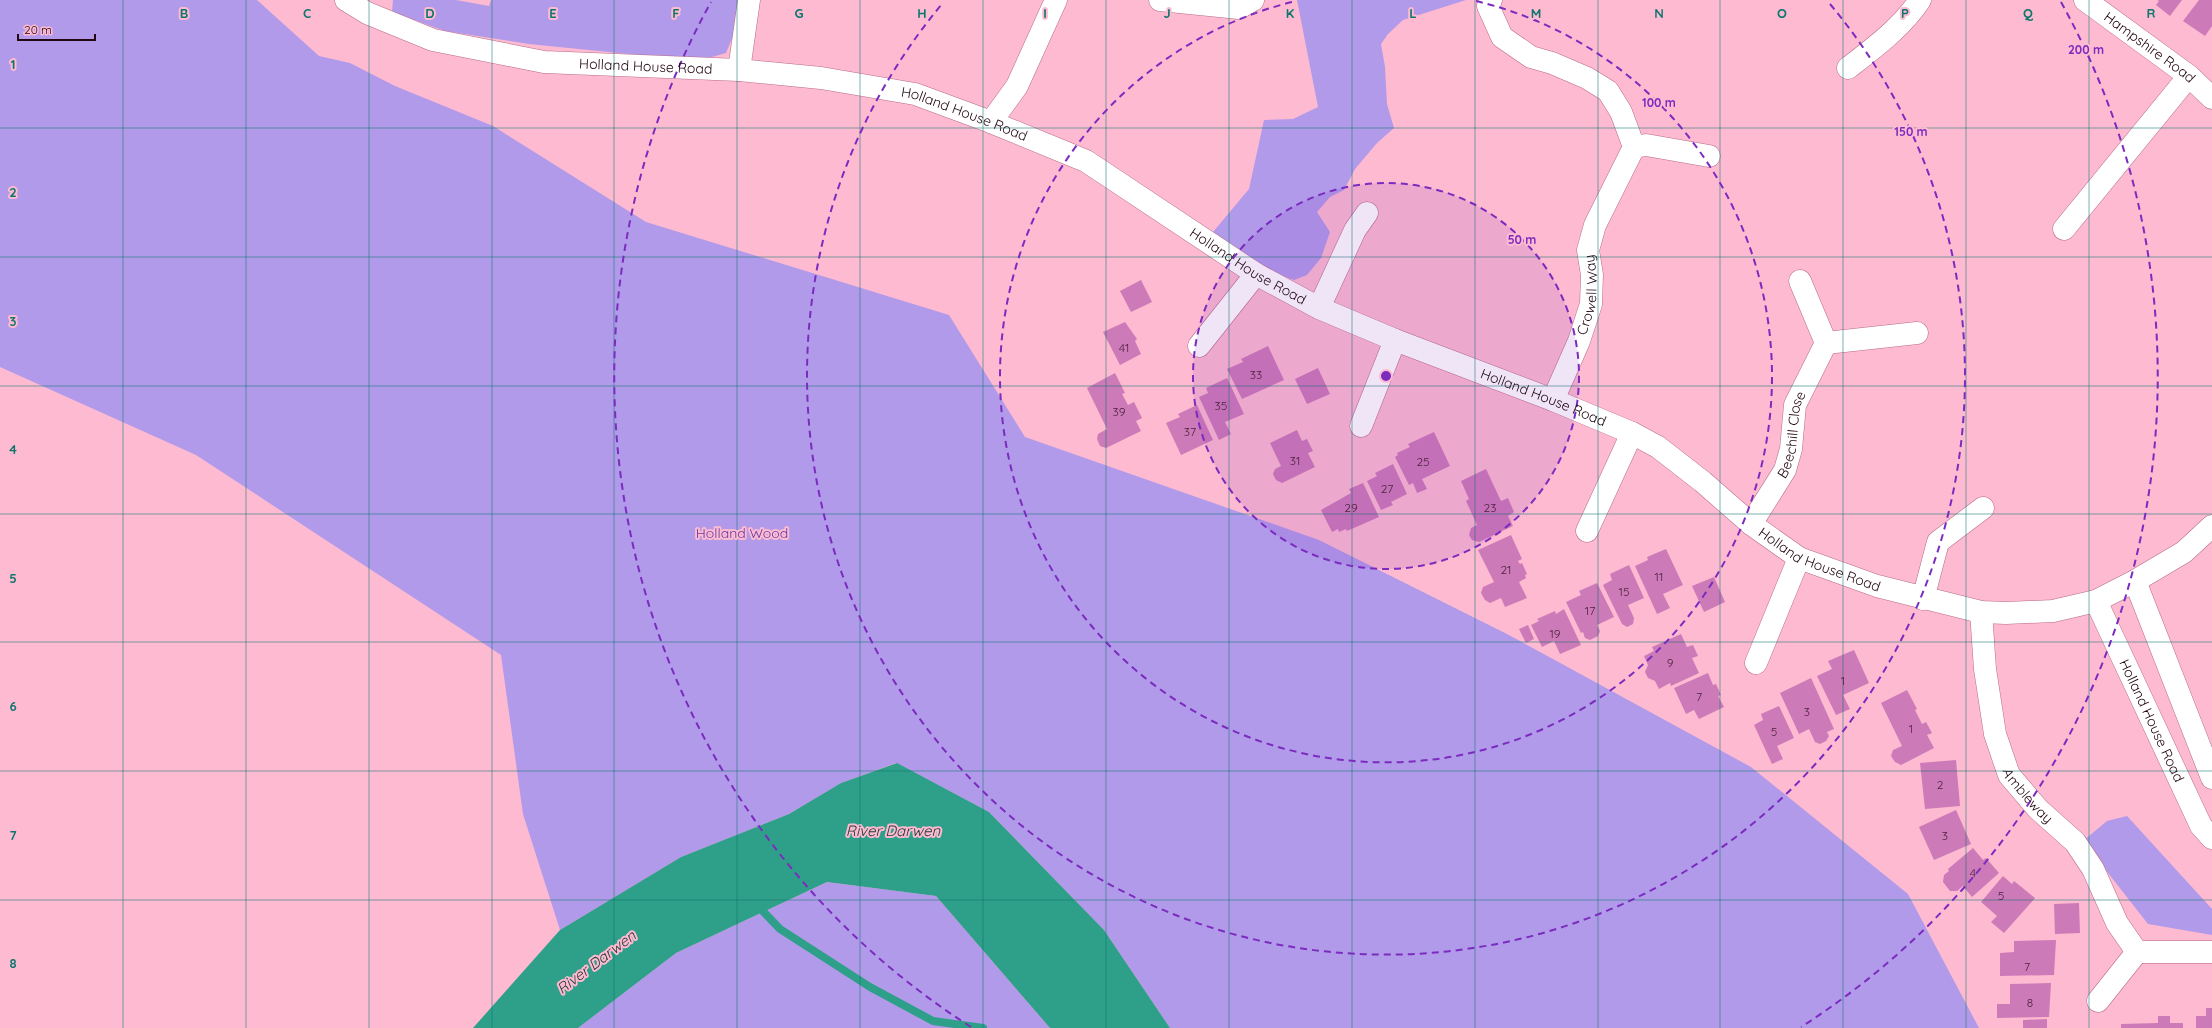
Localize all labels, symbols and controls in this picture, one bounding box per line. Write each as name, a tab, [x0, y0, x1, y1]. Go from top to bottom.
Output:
text: B	[180, 5, 188, 21]
text: C	[303, 5, 311, 21]
text: D	[425, 5, 435, 21]
text: E	[549, 5, 557, 21]
text: F	[672, 5, 680, 21]
text: G	[794, 5, 804, 21]
text: H	[917, 5, 927, 21]
text: I	[1043, 5, 1047, 21]
text: J	[1163, 5, 1171, 21]
text: K	[1286, 5, 1295, 21]
text: L	[1409, 5, 1417, 21]
text: M	[1531, 5, 1541, 21]
text: N	[1654, 5, 1664, 21]
text: O	[1777, 5, 1787, 21]
text: P	[1901, 5, 1909, 21]
text: Q	[2023, 5, 2034, 21]
street label: Hampshire Road	[2100, 9, 2198, 87]
scale bar	[18, 16, 95, 42]
text: 20 m	[24, 22, 52, 37]
text: 200 m	[2068, 42, 2104, 57]
street label: Holland House Road	[579, 54, 713, 78]
text: 1	[10, 56, 16, 72]
street label: Holland House Road	[900, 83, 1030, 145]
text: 100 m	[1642, 95, 1676, 110]
text: 150 m	[1894, 124, 1928, 139]
text: 2	[9, 184, 17, 200]
street label: Holland House Road	[1186, 224, 1309, 308]
text: 50 m	[1508, 232, 1536, 247]
street label: Crowell Way	[1573, 254, 1601, 337]
text: 3	[10, 313, 17, 329]
house number: 41	[1119, 340, 1129, 355]
street label: Holland House Road	[1478, 364, 1609, 430]
house number: 33	[1250, 367, 1262, 382]
centre of rings	[1379, 369, 1393, 383]
street label: Beechill Close	[1773, 388, 1810, 482]
house number: 35	[1215, 398, 1227, 413]
house number: 39	[1113, 404, 1126, 419]
house number: 37	[1184, 424, 1196, 439]
text: 4	[9, 441, 17, 457]
house number: 31	[1290, 453, 1300, 468]
house number: 25	[1416, 454, 1430, 469]
house number: 27	[1381, 481, 1393, 496]
house number: 29	[1344, 500, 1358, 515]
house number: 23	[1484, 500, 1496, 515]
street label: Holland House Road	[1755, 523, 1883, 596]
park label: Holland Wood	[696, 524, 788, 542]
house number: 21	[1500, 562, 1512, 577]
house number: 11	[1655, 569, 1663, 584]
text: 5	[9, 570, 17, 586]
house number: 15	[1619, 584, 1629, 599]
house number: 17	[1585, 603, 1595, 618]
house number: 19	[1549, 626, 1561, 641]
house number: 9	[1667, 655, 1674, 670]
street label: Holland House Road	[2115, 656, 2188, 785]
house number: 1	[1841, 673, 1845, 688]
house number: 7	[1696, 689, 1702, 704]
text: 6	[9, 698, 17, 714]
house number: 3	[1804, 704, 1810, 719]
house number: 1	[1909, 721, 1913, 736]
house number: 5	[1771, 724, 1777, 739]
street label: Ambleway	[1998, 766, 2057, 827]
house number: 2	[1937, 777, 1944, 792]
water label: River Darwen	[846, 821, 940, 840]
text: 7	[9, 827, 17, 843]
house number: 3	[1942, 828, 1948, 843]
house number: 4	[1970, 865, 1976, 880]
house number: 5	[1998, 888, 2004, 903]
water label: River Darwen	[553, 926, 640, 998]
text: 8	[9, 955, 17, 971]
house number: 7	[2024, 959, 2030, 974]
house number: 8	[2027, 995, 2033, 1010]

